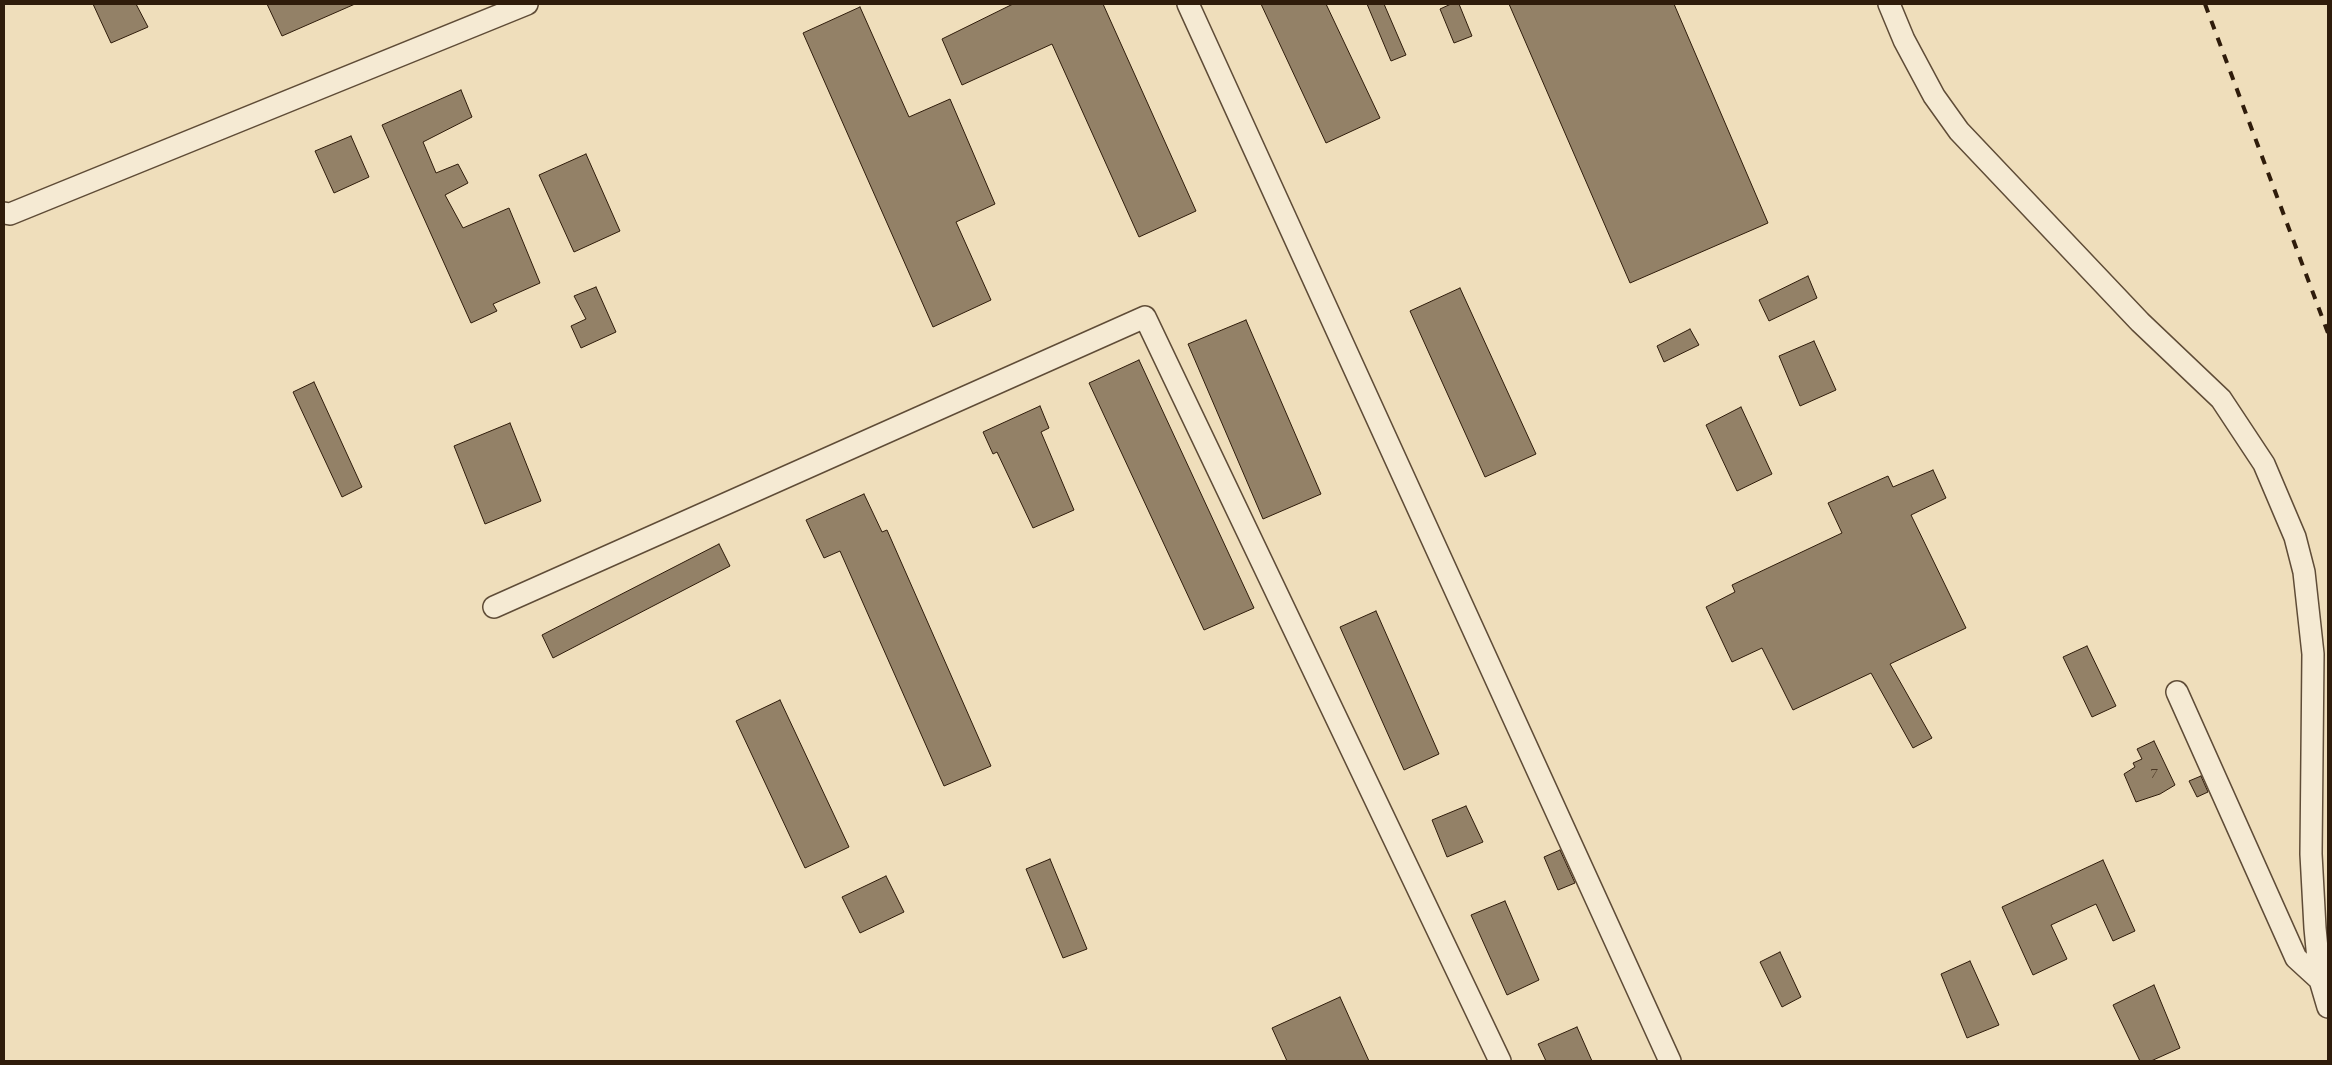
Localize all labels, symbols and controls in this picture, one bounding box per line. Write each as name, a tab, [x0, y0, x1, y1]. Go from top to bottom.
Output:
house number: 7	[2150, 765, 2158, 783]

